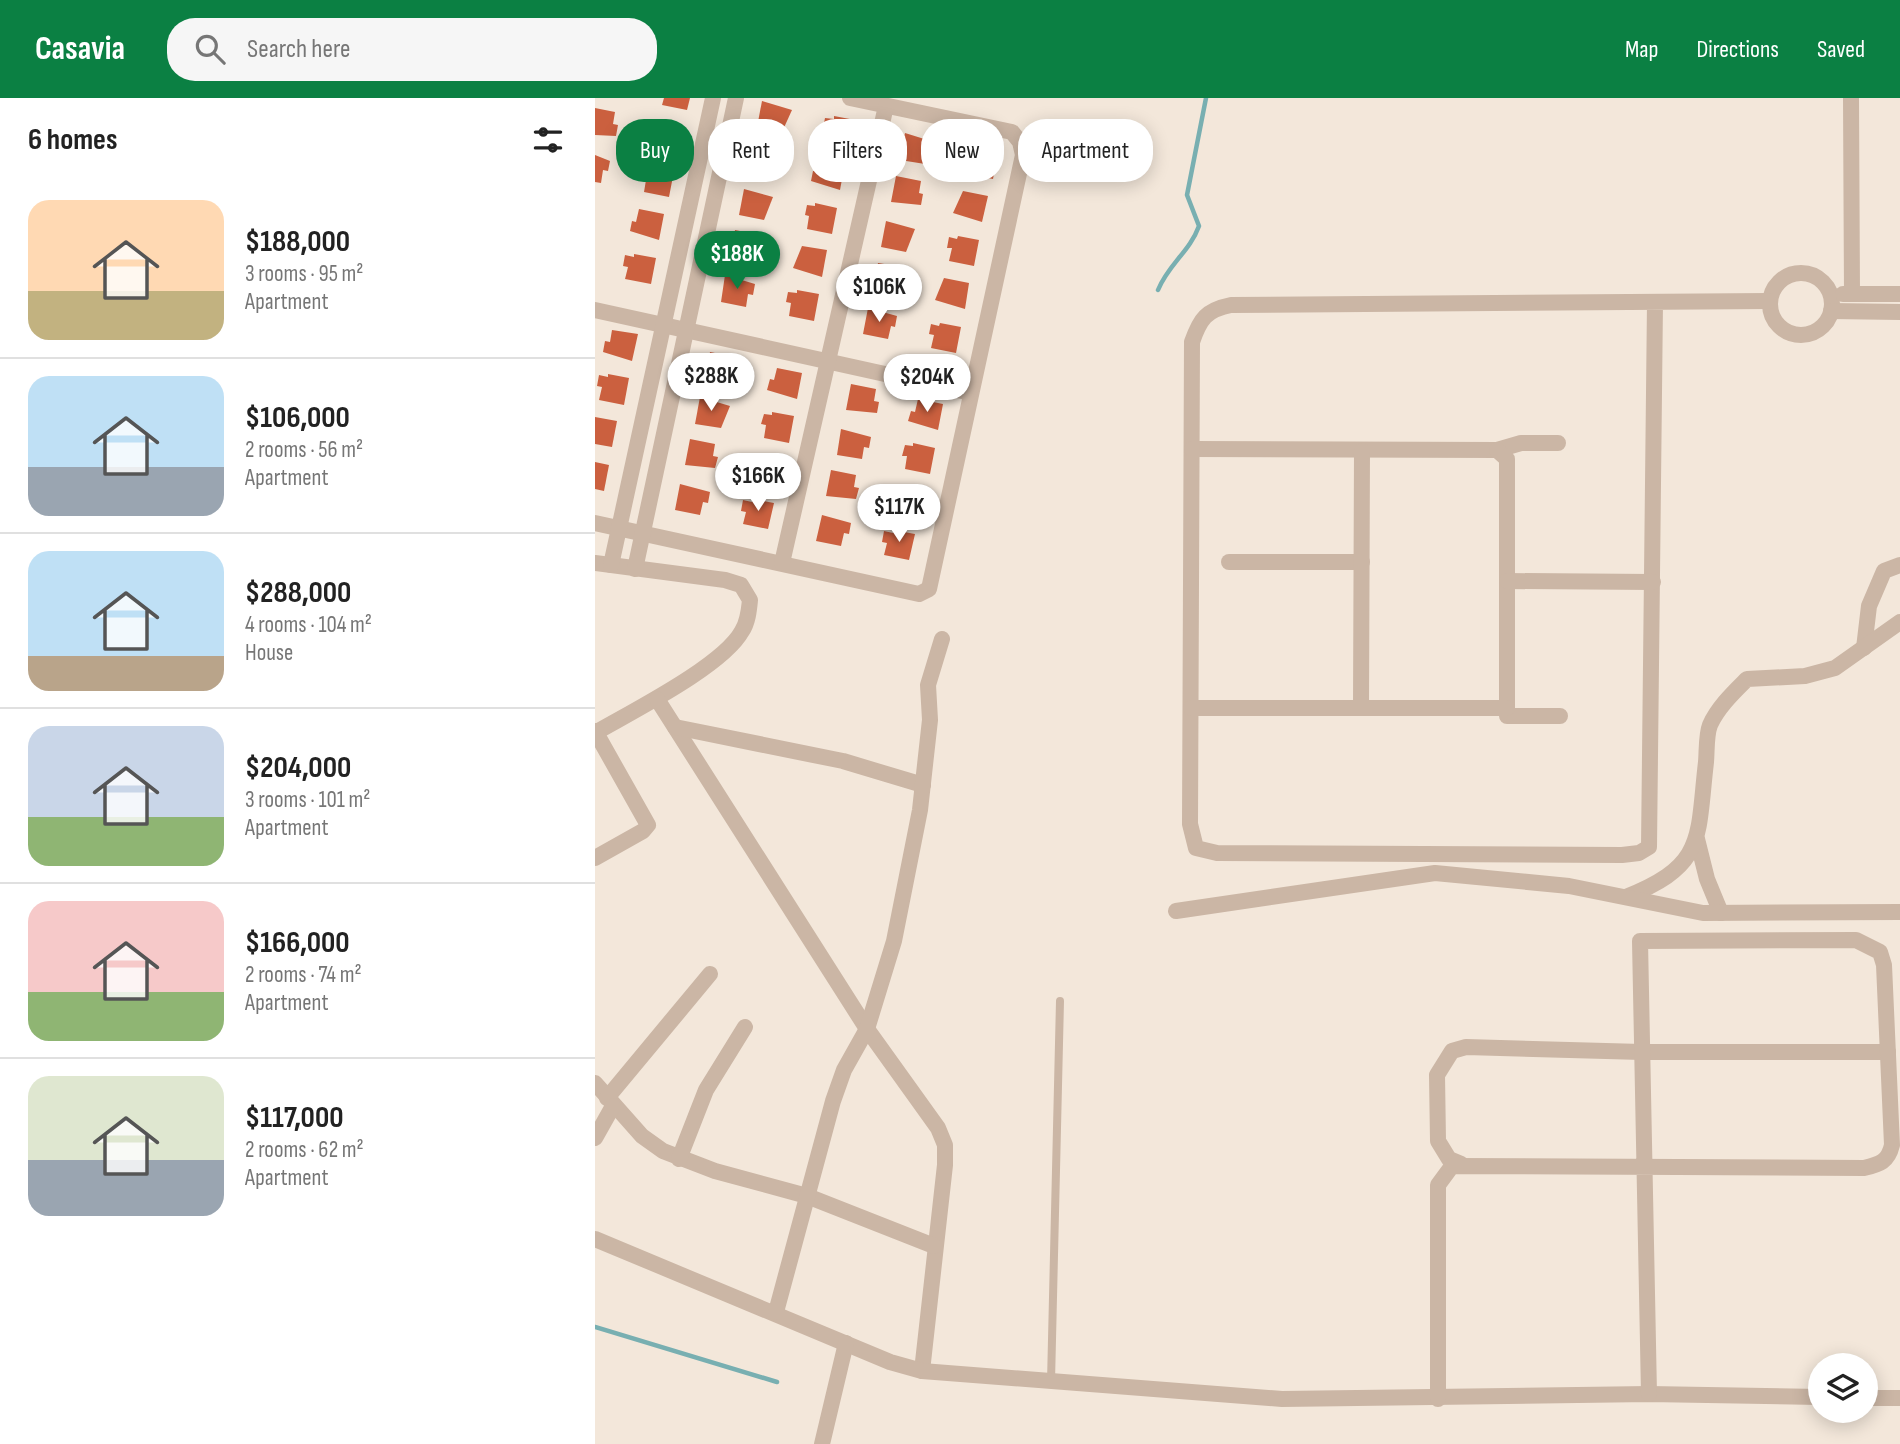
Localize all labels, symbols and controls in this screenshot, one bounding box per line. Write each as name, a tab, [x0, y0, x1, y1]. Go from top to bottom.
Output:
search box	[167, 18, 657, 81]
text: Casavia	[35, 29, 125, 69]
icon: search	[191, 30, 229, 68]
text: Search here	[247, 34, 350, 65]
text: Map	[1625, 35, 1658, 64]
text: Directions	[1696, 35, 1779, 64]
text: Saved	[1817, 35, 1865, 64]
chip: Buy	[616, 119, 694, 182]
chip: Rent	[708, 119, 794, 182]
chip: Filters	[808, 119, 907, 182]
chip: New	[921, 119, 1004, 182]
chip: Apartment	[1018, 119, 1153, 182]
icon: filters	[529, 121, 567, 159]
text: 6 homes	[28, 122, 117, 158]
text: $188,000	[245, 224, 350, 260]
icon: home	[84, 228, 168, 312]
pin: $188K	[688, 232, 786, 291]
text: $188K	[710, 240, 764, 268]
text: 3 rooms · 95 m²	[245, 260, 364, 288]
pin: $106K	[830, 264, 928, 324]
text: $106K	[852, 273, 906, 301]
text: Apartment	[245, 288, 329, 316]
pin: $288K	[662, 354, 760, 413]
pin: $204K	[878, 354, 976, 414]
text: $288K	[684, 362, 738, 390]
text: $204K	[900, 363, 954, 391]
text: $106,000	[245, 400, 350, 436]
icon: home	[84, 404, 168, 488]
text: 2 rooms · 56 m²	[245, 436, 363, 464]
pin: $166K	[709, 454, 807, 513]
text: $166K	[731, 462, 785, 490]
text: Apartment	[245, 464, 329, 492]
pin: $117K	[850, 484, 948, 544]
text: $117K	[873, 493, 925, 521]
text: $288,000	[245, 575, 351, 611]
icon: home	[84, 579, 168, 663]
text: 4 rooms · 104 m²	[245, 611, 372, 639]
text: House	[245, 639, 293, 667]
text: $204,000	[245, 750, 351, 786]
icon: home	[84, 754, 168, 838]
text: 3 rooms · 101 m²	[245, 786, 370, 814]
text: Apartment	[245, 814, 329, 842]
text: $166,000	[245, 925, 350, 961]
icon: home	[84, 929, 168, 1013]
text: 2 rooms · 74 m²	[245, 961, 362, 989]
text: Apartment	[245, 989, 329, 1017]
text: $117,000	[245, 1100, 343, 1136]
icon: home	[84, 1104, 168, 1188]
text: 2 rooms · 62 m²	[245, 1136, 364, 1164]
text: Apartment	[245, 1164, 329, 1192]
map controls	[1808, 1353, 1878, 1423]
button: layers	[1808, 1353, 1878, 1423]

